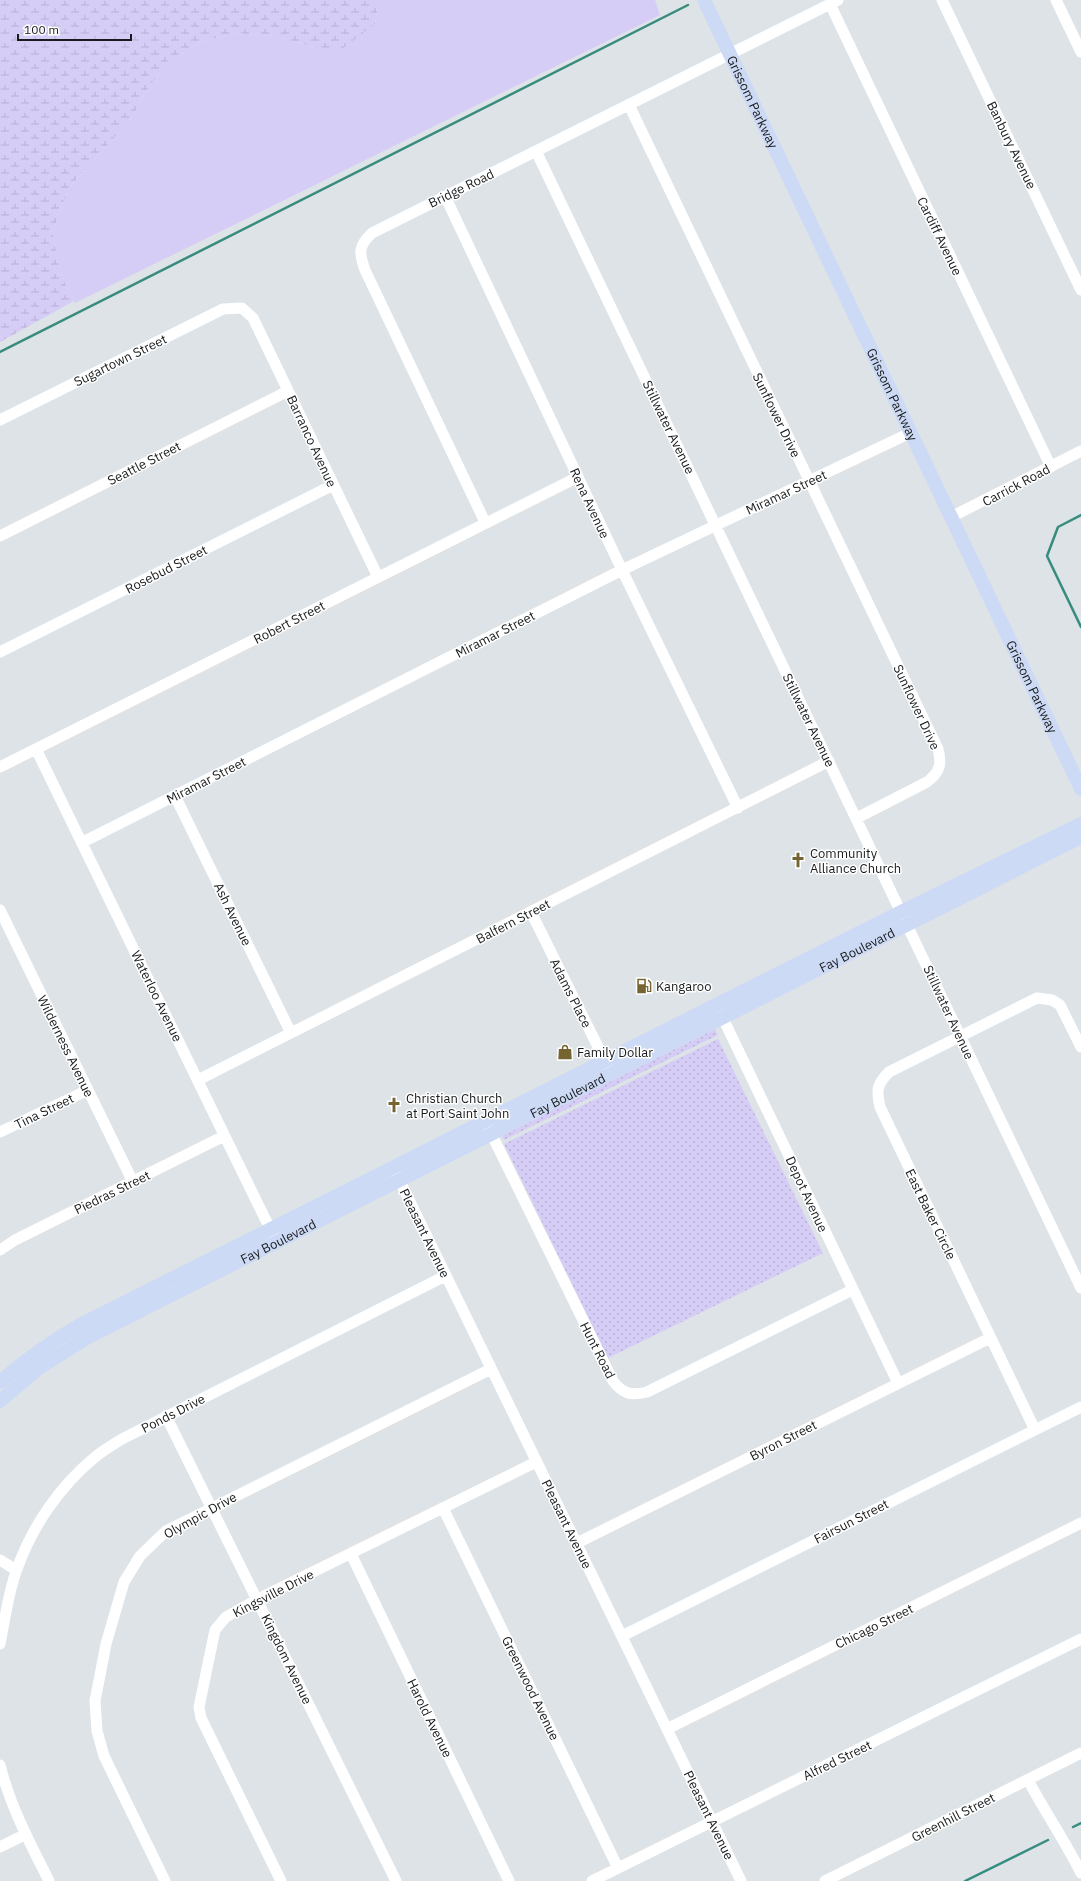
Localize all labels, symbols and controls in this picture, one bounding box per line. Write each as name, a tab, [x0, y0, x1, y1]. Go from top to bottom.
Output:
scale bar	[18, 16, 131, 42]
text: 100 m	[24, 22, 59, 37]
street label: Grissom Parkway	[723, 53, 782, 152]
street label: Banbury Avenue	[983, 99, 1040, 192]
street label: Bridge Road	[426, 165, 497, 212]
street label: Cardiff Avenue	[913, 194, 966, 278]
street label: Sugartown Street	[71, 331, 169, 390]
street label: Grissom Parkway	[863, 345, 922, 444]
street label: Sunflower Drive	[749, 370, 804, 460]
street label: Stillwater Avenue	[639, 378, 699, 477]
street label: Barranco Avenue	[283, 393, 340, 490]
street label: Seattle Street	[105, 438, 184, 489]
street label: Carrick Road	[980, 461, 1053, 510]
street label: Rena Avenue	[566, 465, 613, 541]
street label: Miramar Street	[743, 466, 829, 519]
street label: Rosebud Street	[122, 541, 210, 597]
street label: Robert Street	[251, 597, 328, 648]
street label: Miramar Street	[452, 607, 538, 662]
street label: Grissom Parkway	[1002, 638, 1061, 737]
street label: Sunflower Drive	[889, 662, 944, 753]
street label: Stillwater Avenue	[779, 671, 839, 770]
street label: Miramar Street	[163, 753, 249, 808]
place label: Community Alliance Church	[810, 845, 901, 877]
church icon: Community Alliance Church	[789, 851, 807, 869]
street label: Ash Avenue	[210, 880, 255, 949]
street label: Balfern Street	[473, 895, 553, 947]
street label: Fay Boulevard	[816, 924, 898, 976]
street label: Waterloo Avenue	[127, 948, 186, 1045]
street label: Adams Place	[546, 956, 595, 1031]
street label: Stillwater Avenue	[919, 962, 978, 1062]
fuel station icon: Kangaroo	[635, 977, 653, 995]
place label: Kangaroo	[656, 978, 711, 995]
street label: Wilderness Avenue	[33, 992, 98, 1100]
shop icon: Family Dollar	[556, 1043, 574, 1061]
place label: Family Dollar	[577, 1044, 653, 1061]
street label: Fay Boulevard	[527, 1070, 608, 1122]
street label: Tina Street	[12, 1090, 77, 1133]
place label: Christian Church at Port Saint John	[406, 1090, 509, 1122]
church icon: Christian Church at Port Saint John	[385, 1096, 403, 1114]
street label: Depot Avenue	[782, 1154, 832, 1235]
street label: East Baker Circle	[901, 1166, 960, 1262]
street label: Piedras Street	[71, 1167, 153, 1218]
street label: Pleasant Avenue	[396, 1186, 453, 1281]
street label: Fay Boulevard	[238, 1216, 319, 1268]
street label: Hunt Road	[576, 1319, 619, 1381]
street label: Ponds Drive	[138, 1390, 208, 1437]
street label: Byron Street	[747, 1416, 820, 1465]
street label: Pleasant Avenue	[538, 1477, 595, 1572]
street label: Olympic Drive	[161, 1488, 240, 1543]
street label: Fairsun Street	[811, 1495, 891, 1548]
street label: Kingsville Drive	[230, 1566, 317, 1621]
street label: Chicago Street	[832, 1600, 916, 1653]
street label: Kingdom Avenue	[257, 1611, 316, 1707]
street label: Greenwood Avenue	[498, 1633, 563, 1743]
street label: Harold Avenue	[403, 1676, 456, 1760]
street label: Alfred Street	[800, 1737, 874, 1784]
street label: Pleasant Avenue	[680, 1768, 737, 1863]
street label: Greenhill Street	[908, 1789, 998, 1846]

